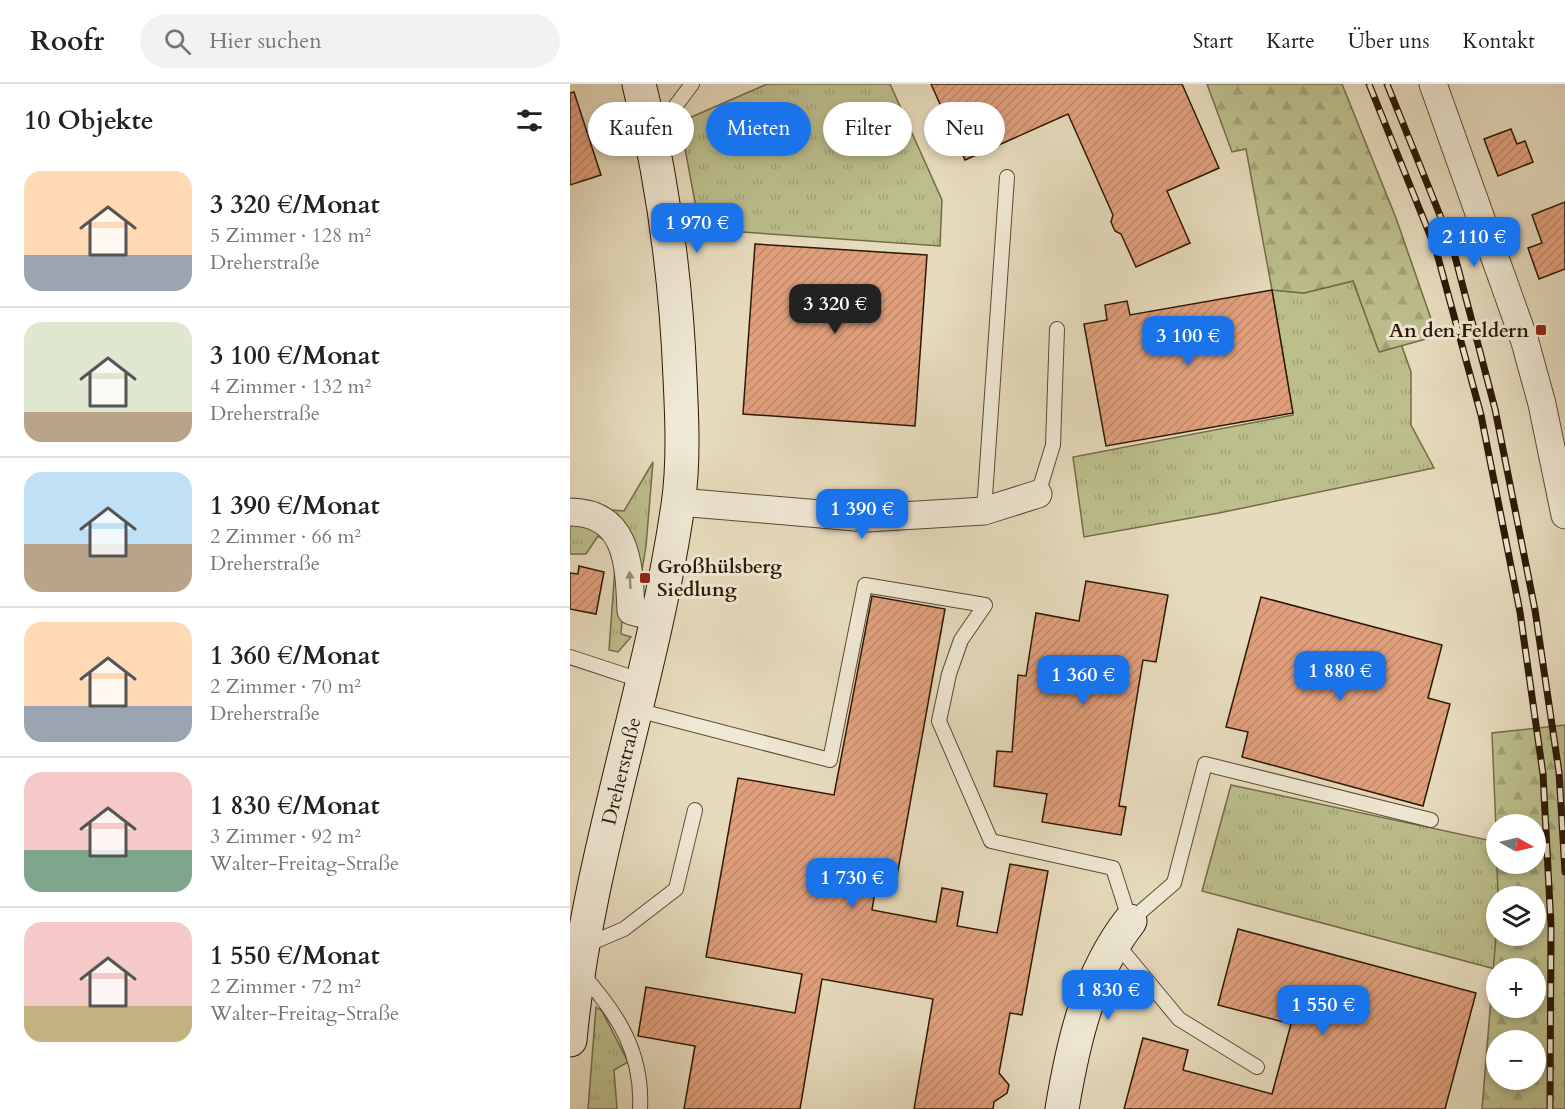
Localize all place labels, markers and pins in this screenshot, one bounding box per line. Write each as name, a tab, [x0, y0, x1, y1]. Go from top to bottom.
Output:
pin: 1 970 €	[642, 203, 752, 254]
pin: 2 110 €	[1419, 217, 1529, 268]
pin: 3 320 €	[780, 284, 890, 335]
pin: 3 100 €	[1133, 316, 1243, 367]
place label: An den Feldern	[1389, 317, 1529, 344]
marker: An den Feldern	[1534, 323, 1548, 337]
pin: 1 390 €	[807, 489, 917, 540]
place label: Großhülsberg Siedlung	[657, 553, 782, 603]
marker: Großhülsberg Siedlung	[638, 571, 652, 585]
pin: 1 880 €	[1285, 651, 1395, 702]
pin: 1 360 €	[1028, 655, 1138, 706]
pin: 1 730 €	[797, 858, 907, 909]
pin: 1 830 €	[1053, 970, 1163, 1021]
pin: 1 550 €	[1268, 985, 1378, 1036]

